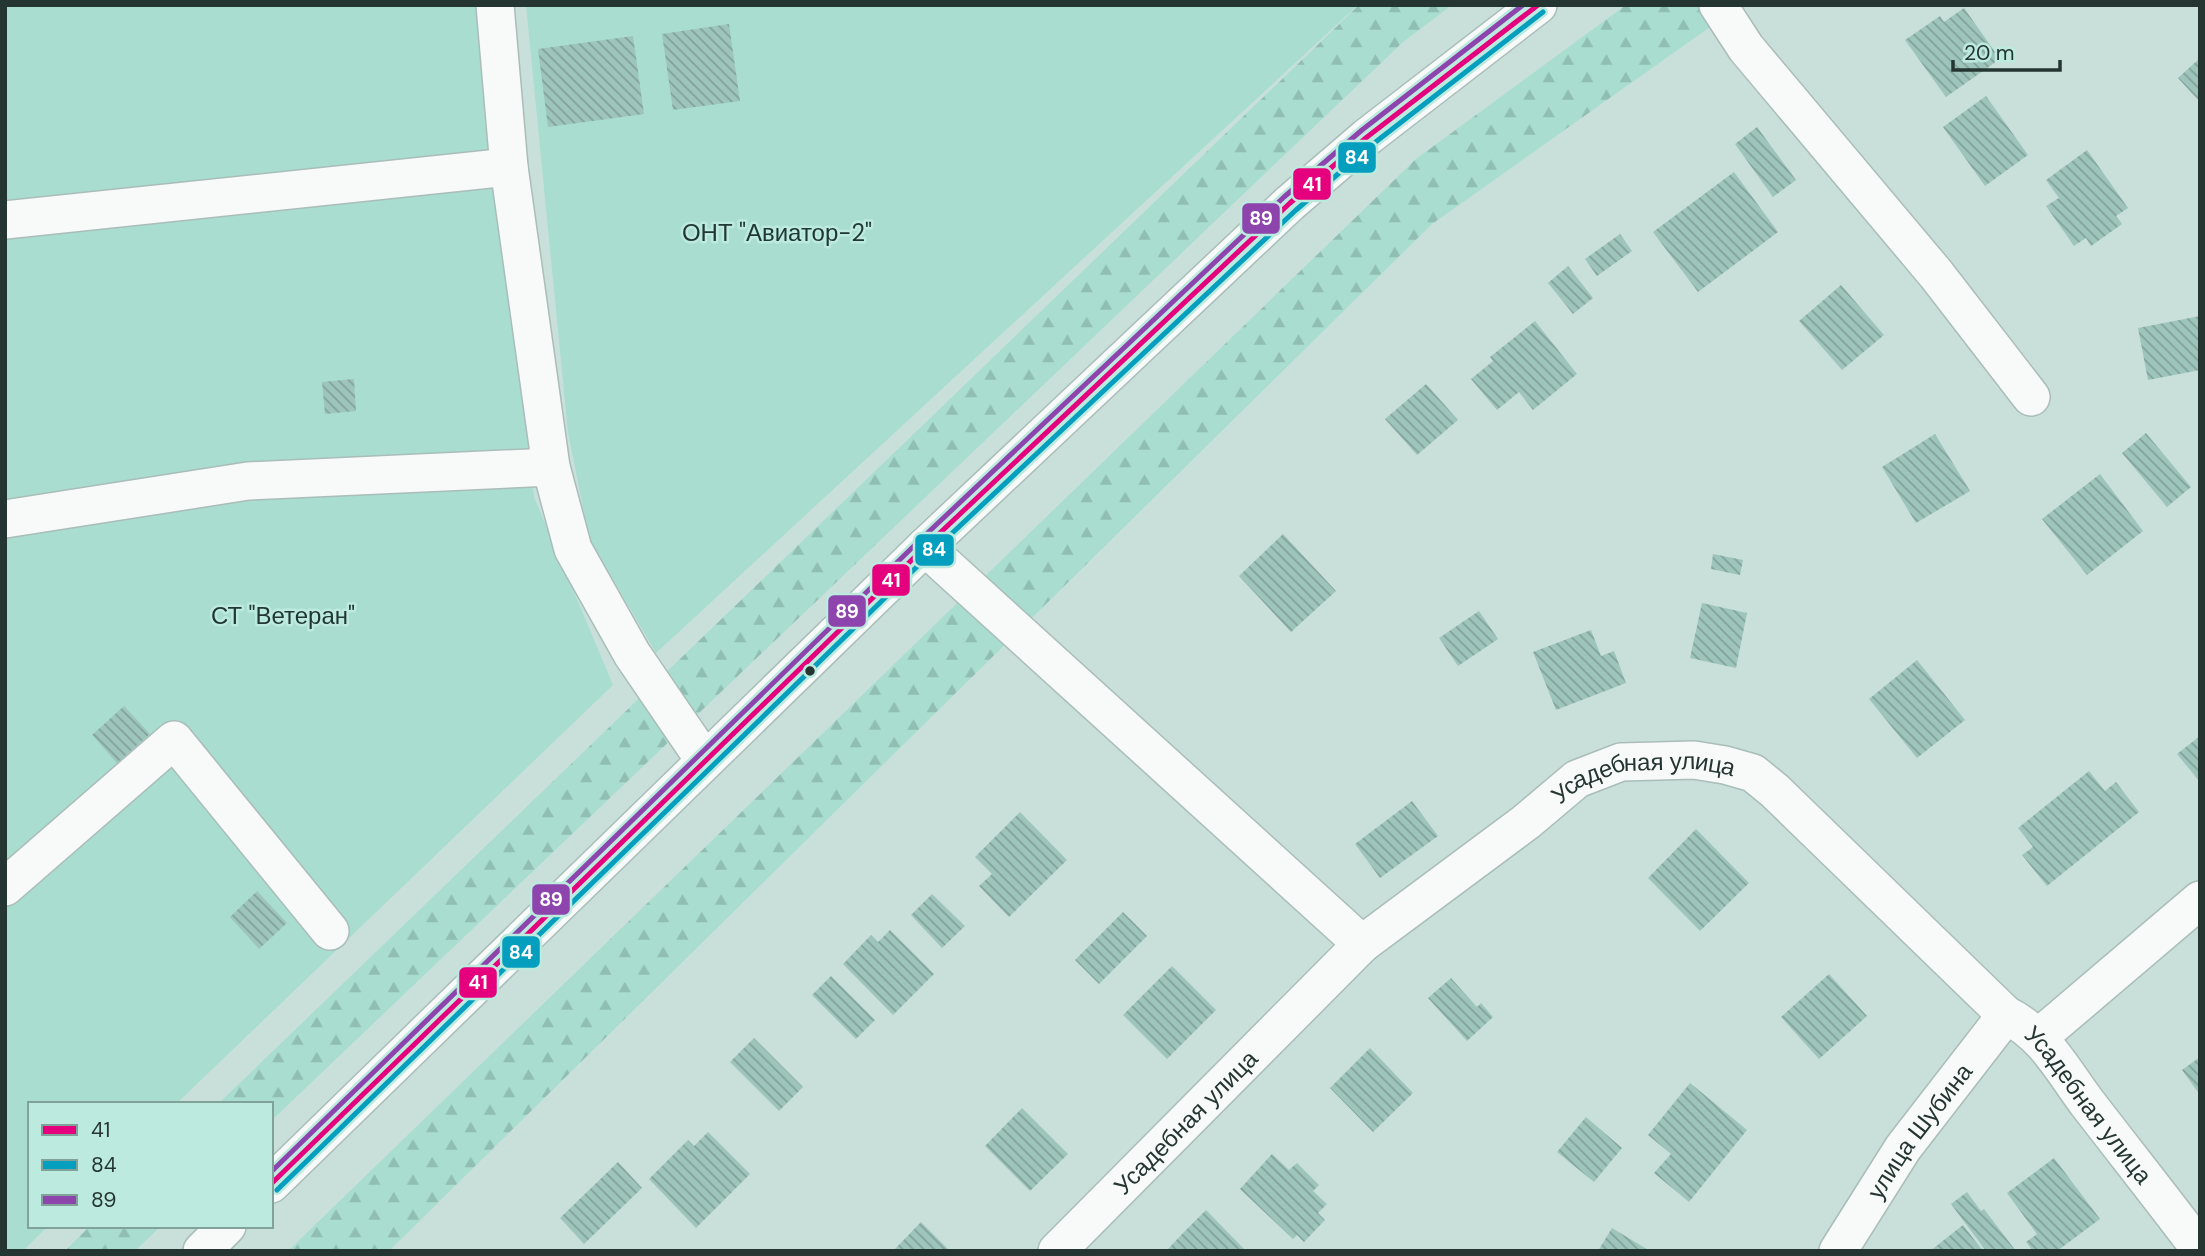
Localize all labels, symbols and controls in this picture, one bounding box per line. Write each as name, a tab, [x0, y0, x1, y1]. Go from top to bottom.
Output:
scale bar	[1953, 28, 2060, 72]
text: 20 m	[1964, 39, 2015, 67]
line badge: 84	[1337, 141, 1377, 174]
text: 84	[1345, 145, 1369, 170]
line badge: 41	[1292, 167, 1332, 201]
text: 41	[1302, 172, 1322, 197]
line badge: 89	[1241, 202, 1281, 235]
text: 89	[1249, 206, 1273, 231]
park label: ОНТ "Авиатор-2"	[682, 217, 872, 248]
line badge: 84	[914, 533, 955, 567]
text: 84	[922, 537, 946, 562]
line badge: 41	[871, 563, 911, 597]
text: 41	[881, 568, 901, 593]
line badge: 89	[827, 594, 867, 628]
text: 89	[835, 599, 859, 624]
park label: СТ "Ветеран"	[211, 600, 355, 631]
unlabelled marker	[803, 664, 817, 678]
street label: Усадебная улица	[1544, 744, 1740, 810]
line badge: 89	[531, 883, 571, 916]
text: 89	[539, 887, 563, 912]
line badge: 84	[501, 935, 541, 969]
text: 84	[509, 940, 533, 965]
line badge: 41	[458, 966, 498, 999]
text: 41	[468, 970, 488, 995]
street label: Усадебная улица	[2018, 1018, 2160, 1190]
street label: Усадебная улица	[1107, 1042, 1264, 1201]
street label: улица Шубина	[1859, 1056, 1979, 1205]
legend	[28, 1102, 273, 1228]
text: 41	[91, 1116, 110, 1144]
text: 84	[91, 1151, 117, 1179]
text: 89	[91, 1186, 116, 1214]

